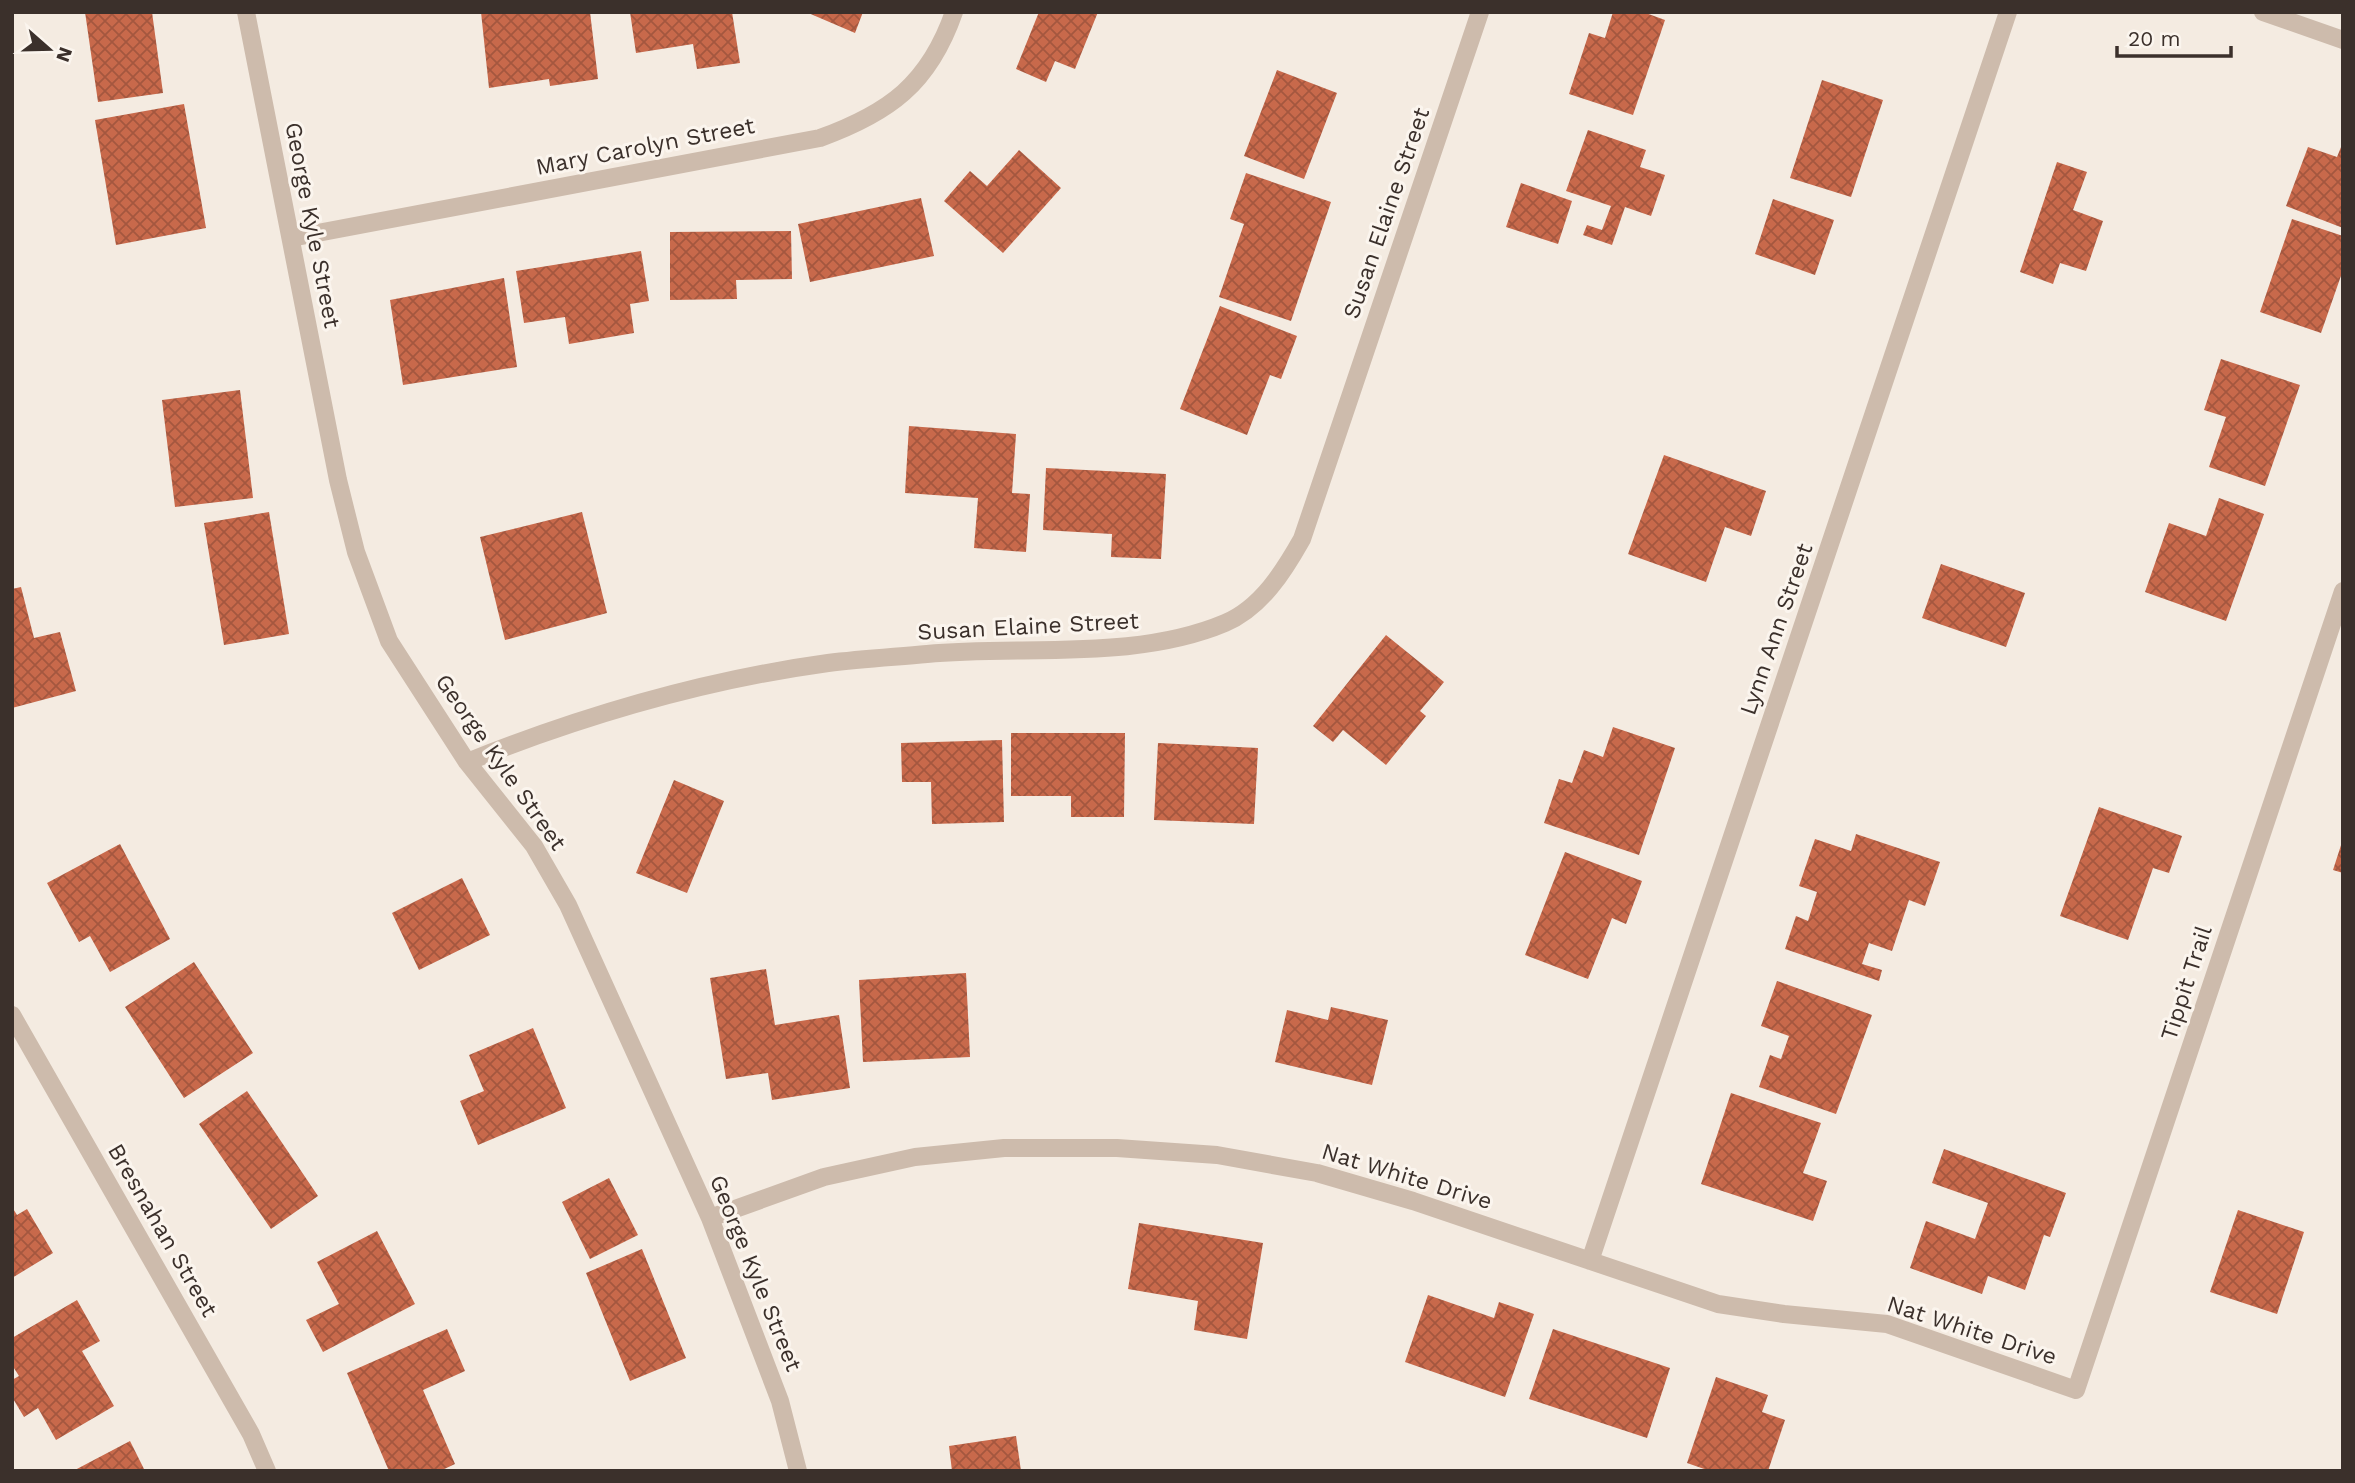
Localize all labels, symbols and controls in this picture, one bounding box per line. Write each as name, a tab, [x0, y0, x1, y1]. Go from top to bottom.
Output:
north arrow	[14, 14, 84, 84]
scale bar	[2117, 14, 2231, 58]
text: 20 m	[2128, 26, 2180, 51]
text: N	[51, 44, 78, 65]
street label: Susan Elaine Street	[1338, 104, 1435, 322]
street label: Mary Carolyn Street	[533, 112, 757, 181]
street label: George Kyle Street	[279, 120, 346, 331]
street label: Lynn Ann Street	[1734, 539, 1819, 719]
street label: Susan Elaine Street	[917, 607, 1140, 646]
street label: George Kyle Street	[430, 669, 572, 856]
street label: Tippit Trail	[2155, 922, 2218, 1044]
street label: Nat White Drive	[1318, 1138, 1495, 1215]
street label: Bresnahan Street	[102, 1139, 223, 1322]
street label: George Kyle Street	[704, 1171, 807, 1376]
street label: Nat White Drive	[1884, 1290, 2060, 1371]

